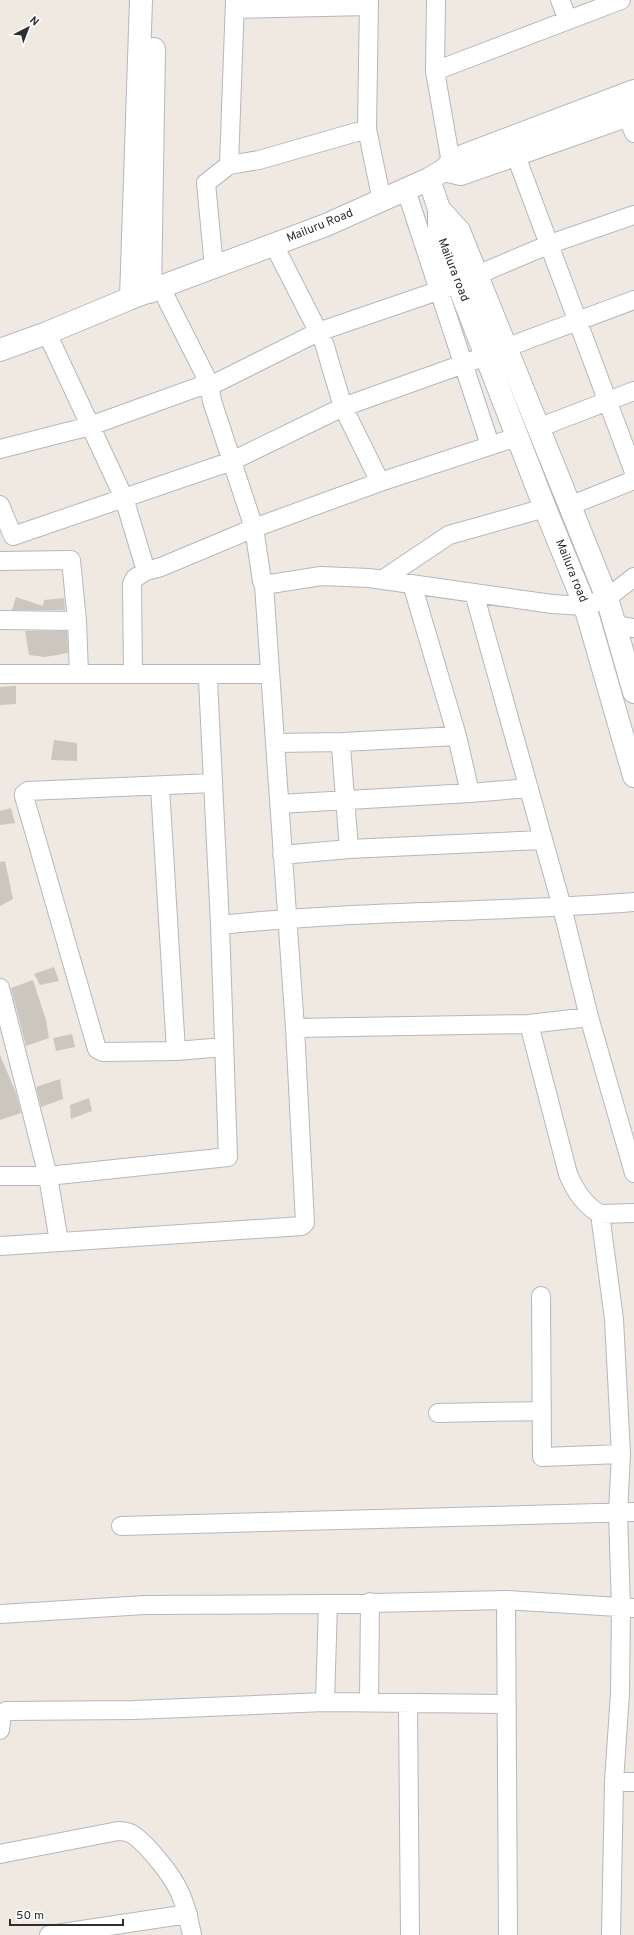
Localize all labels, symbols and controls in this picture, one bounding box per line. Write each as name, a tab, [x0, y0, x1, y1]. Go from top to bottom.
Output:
north arrow	[8, 8, 48, 48]
text: N	[26, 13, 42, 29]
street label: Mailuru Road	[284, 205, 356, 247]
street label: Mailura road	[434, 236, 472, 304]
street label: Mailura road	[551, 537, 591, 605]
scale bar	[10, 1901, 123, 1927]
text: 50 m	[16, 1908, 44, 1924]

